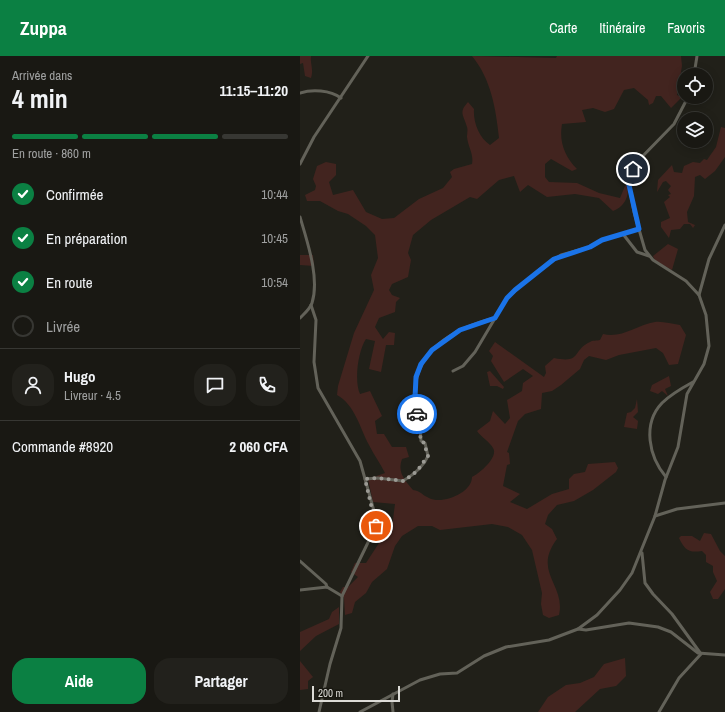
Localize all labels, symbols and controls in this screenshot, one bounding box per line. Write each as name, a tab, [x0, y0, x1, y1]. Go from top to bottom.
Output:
text: Zuppa	[20, 15, 67, 41]
text: Carte	[549, 19, 577, 37]
text: Itinéraire	[599, 19, 645, 37]
text: Favoris	[667, 19, 705, 37]
text: Arrivée dans	[12, 67, 72, 84]
map controls	[677, 68, 713, 148]
button: locate	[677, 68, 713, 104]
text: 11:15–11:20	[220, 80, 288, 101]
text: 4 min	[12, 81, 68, 116]
button: layers	[677, 112, 713, 148]
text: En route · 860 m	[12, 145, 91, 162]
pin	[616, 152, 650, 186]
icon: home	[622, 158, 644, 180]
icon: check	[12, 183, 34, 205]
text: Confirmée	[46, 184, 103, 205]
text: 10:44	[261, 186, 288, 203]
icon: check	[12, 227, 34, 249]
text: En préparation	[46, 228, 127, 249]
text: 10:45	[261, 230, 288, 247]
icon: check	[12, 271, 34, 293]
text: En route	[46, 272, 93, 293]
text: 10:54	[261, 274, 288, 291]
text: Livrée	[46, 316, 80, 337]
button: person	[12, 364, 54, 406]
button: chat	[194, 364, 236, 406]
button: phone	[246, 364, 288, 406]
text: Hugo	[64, 366, 95, 387]
text: Livreur · 4.5	[64, 387, 121, 404]
courier	[397, 394, 437, 434]
icon: car	[406, 403, 428, 425]
text: Commande #8920	[12, 436, 113, 457]
text: 2 060 CFA	[229, 436, 288, 457]
pin	[359, 509, 393, 543]
icon: bag	[365, 515, 387, 537]
button: Aide	[12, 658, 146, 704]
button: Partager	[154, 658, 288, 704]
scale bar	[312, 684, 400, 703]
text: 200 m	[318, 686, 343, 700]

